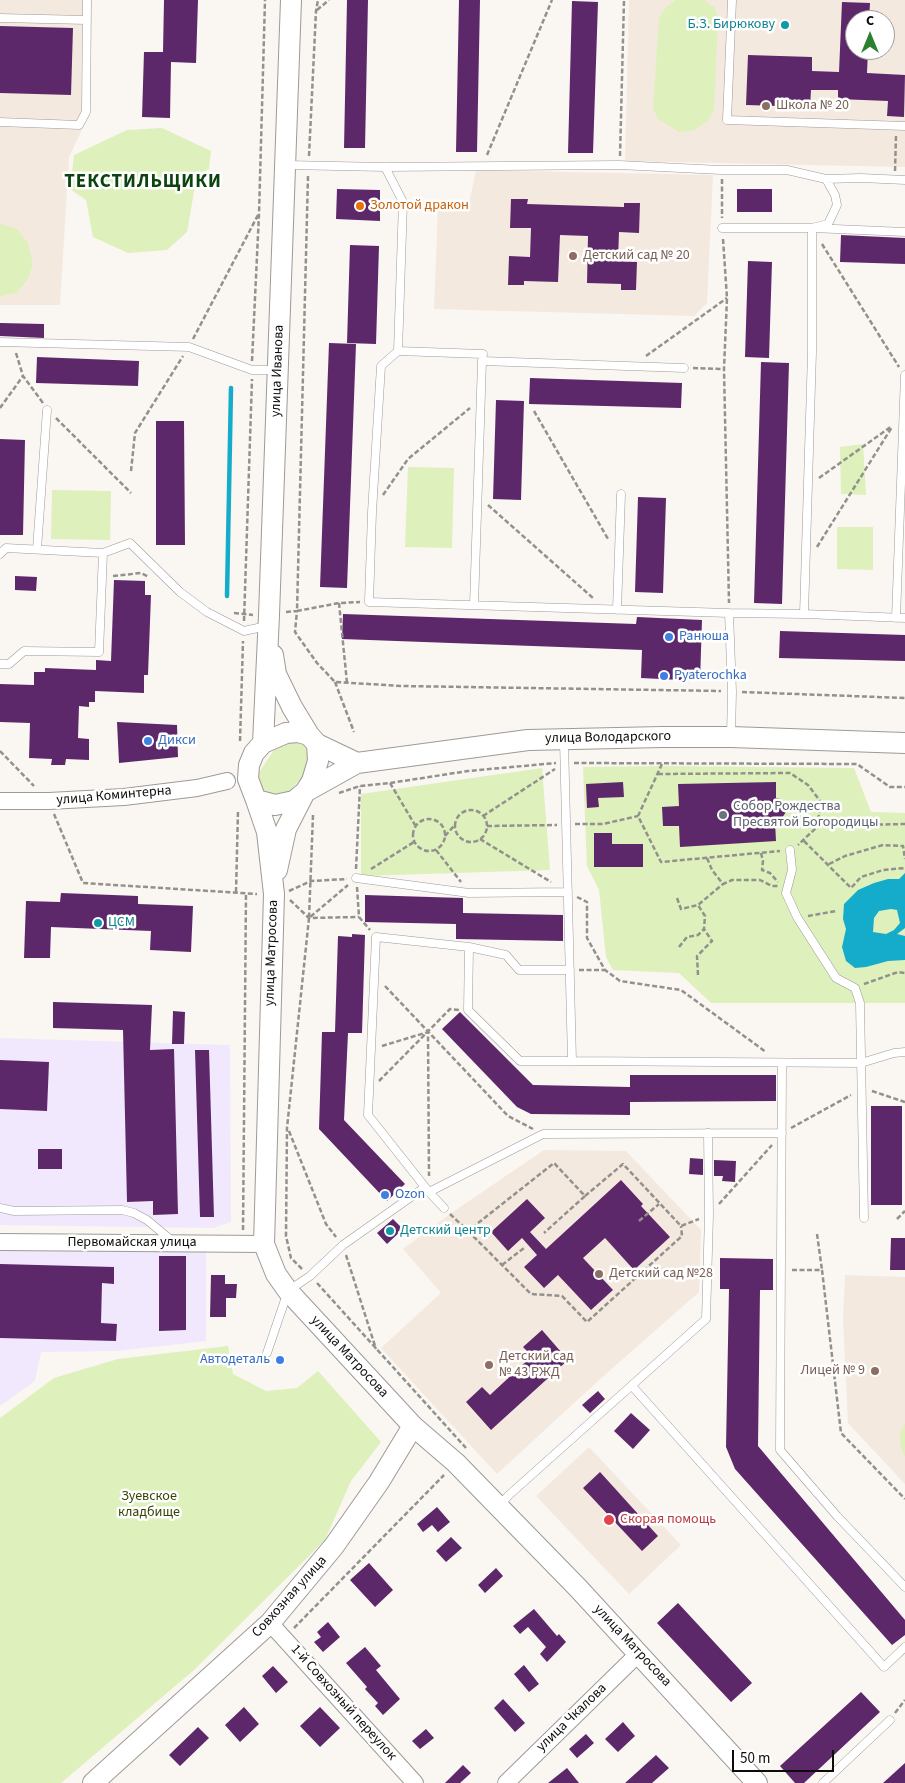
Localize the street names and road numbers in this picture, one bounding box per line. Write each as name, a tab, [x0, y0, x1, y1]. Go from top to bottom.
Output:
street label: улица Иванова	[268, 324, 288, 418]
street label: улица Володарского	[545, 729, 671, 747]
street label: улица Коминтерна	[56, 783, 172, 809]
street label: улица Матросова	[262, 900, 282, 1006]
street label: Первомайская улица	[67, 1235, 197, 1251]
street label: улица Матросова	[307, 1312, 391, 1402]
street label: Совхозная улица	[249, 1553, 331, 1641]
street label: улица Матросова	[590, 1601, 674, 1691]
street label: 1-й Совхозный переулок	[286, 1642, 400, 1764]
street label: улица Чкалова	[533, 1680, 611, 1756]

